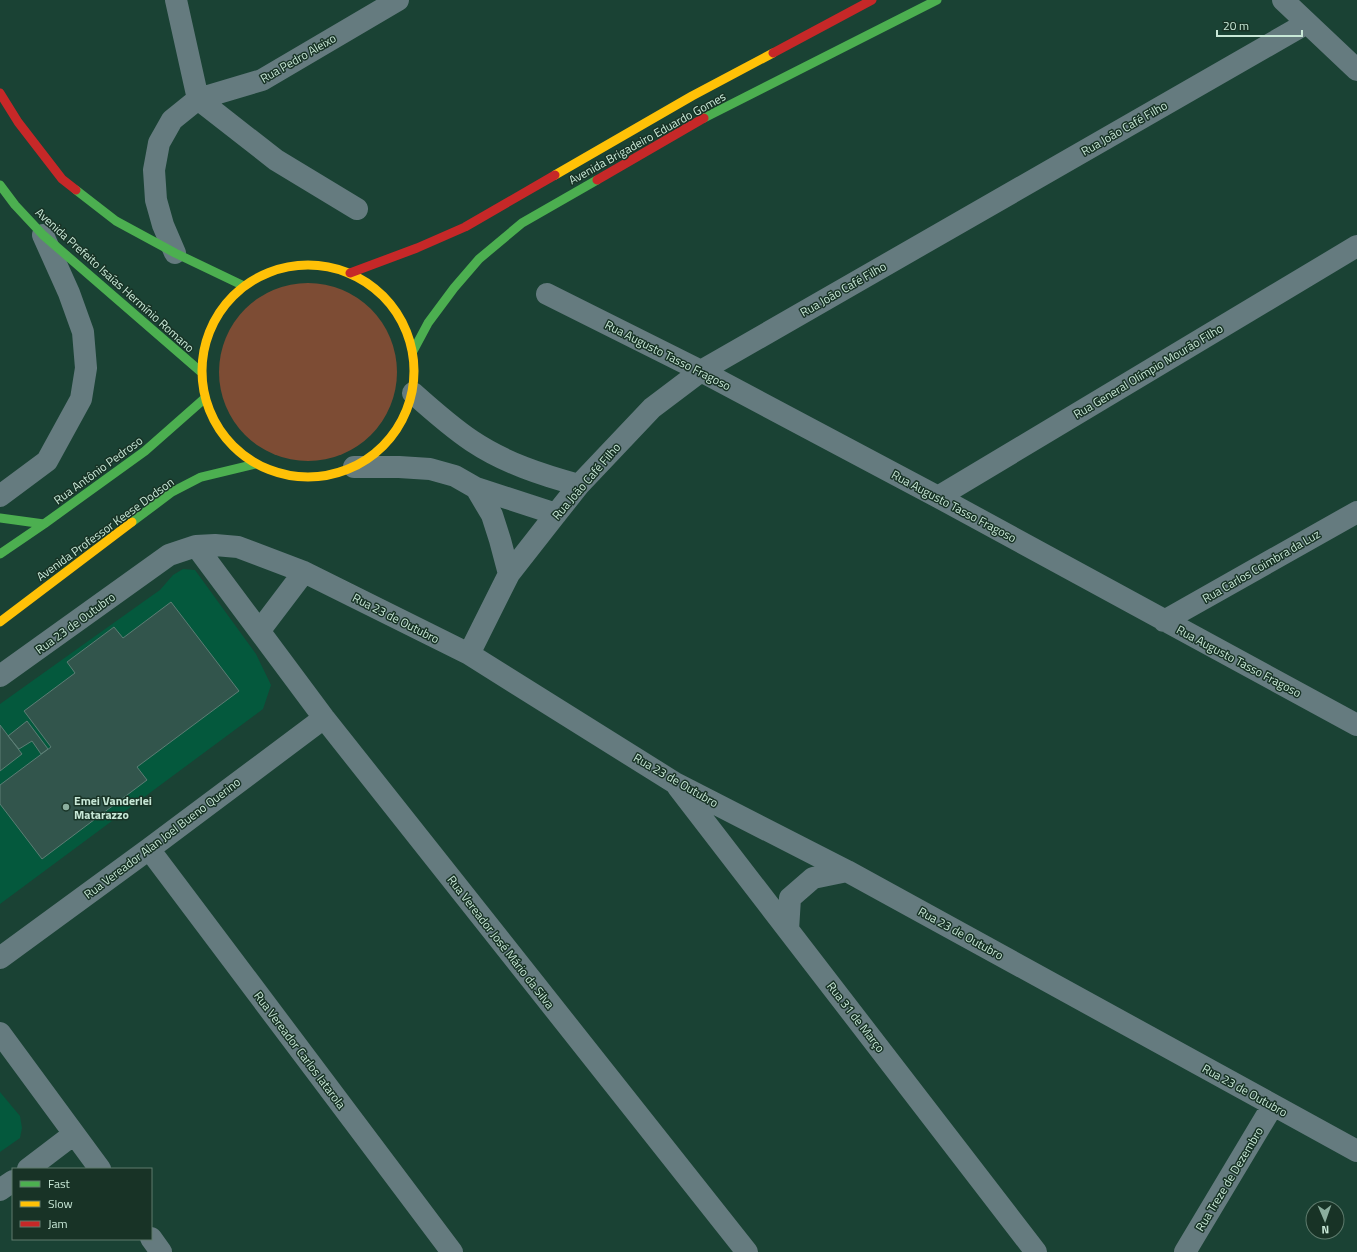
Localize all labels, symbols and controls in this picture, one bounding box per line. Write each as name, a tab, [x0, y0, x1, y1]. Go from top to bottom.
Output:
scale bar	[1217, 12, 1302, 38]
text: 20 m	[1223, 16, 1249, 35]
street label: Rua Pedro Aleixo	[256, 28, 340, 88]
street label: Avenida Brigadeiro Eduardo Gomes	[565, 87, 729, 189]
street label: Rua João Café Filho	[1077, 96, 1171, 160]
street label: Avenida Prefeito Isaías Hermínio Romano	[31, 203, 199, 357]
street label: Rua João Café Filho	[796, 257, 890, 321]
street label: Rua Augusto Tasso Fragoso	[602, 315, 734, 395]
street label: Rua General Olímpio Mourão Filho	[1070, 319, 1226, 423]
street label: Rua Antônio Pedroso	[49, 431, 147, 509]
street label: Rua João Café Filho	[547, 438, 625, 524]
street label: Rua Augusto Tasso Fragoso	[888, 465, 1020, 547]
street label: Avenida Professor Keese Dodson	[32, 472, 178, 586]
street label: Rua Carlos Coimbra da Luz	[1198, 524, 1324, 608]
street label: Rua 23 de Outubro	[31, 587, 119, 659]
street label: Rua 23 de Outubro	[349, 588, 443, 648]
street label: Rua Augusto Tasso Fragoso	[1173, 620, 1305, 702]
street label: Rua 23 de Outubro	[630, 748, 722, 812]
street label: Rua Vereador Alan Joel Bueno Querino	[80, 773, 244, 903]
place label: Emei Vanderlei Matarazzo	[74, 791, 152, 824]
marker: Emei Vanderlei Matarazzo	[61, 802, 71, 812]
street label: Rua Vereador José Mário da Silva	[443, 871, 559, 1013]
street label: Rua 23 de Outubro	[915, 902, 1007, 964]
street label: Rua 31 de Março	[822, 978, 890, 1056]
street label: Rua Vereador Carlos Iatarola	[249, 987, 351, 1113]
street label: Rua 23 de Outubro	[1199, 1059, 1291, 1121]
street label: Rua Treze de Dezembro	[1190, 1123, 1268, 1235]
legend	[12, 1168, 152, 1240]
text: Fast	[48, 1174, 71, 1193]
text: Slow	[48, 1194, 73, 1213]
north arrow	[1305, 1200, 1345, 1240]
text: Jam	[48, 1214, 68, 1233]
text: N	[1321, 1222, 1329, 1238]

